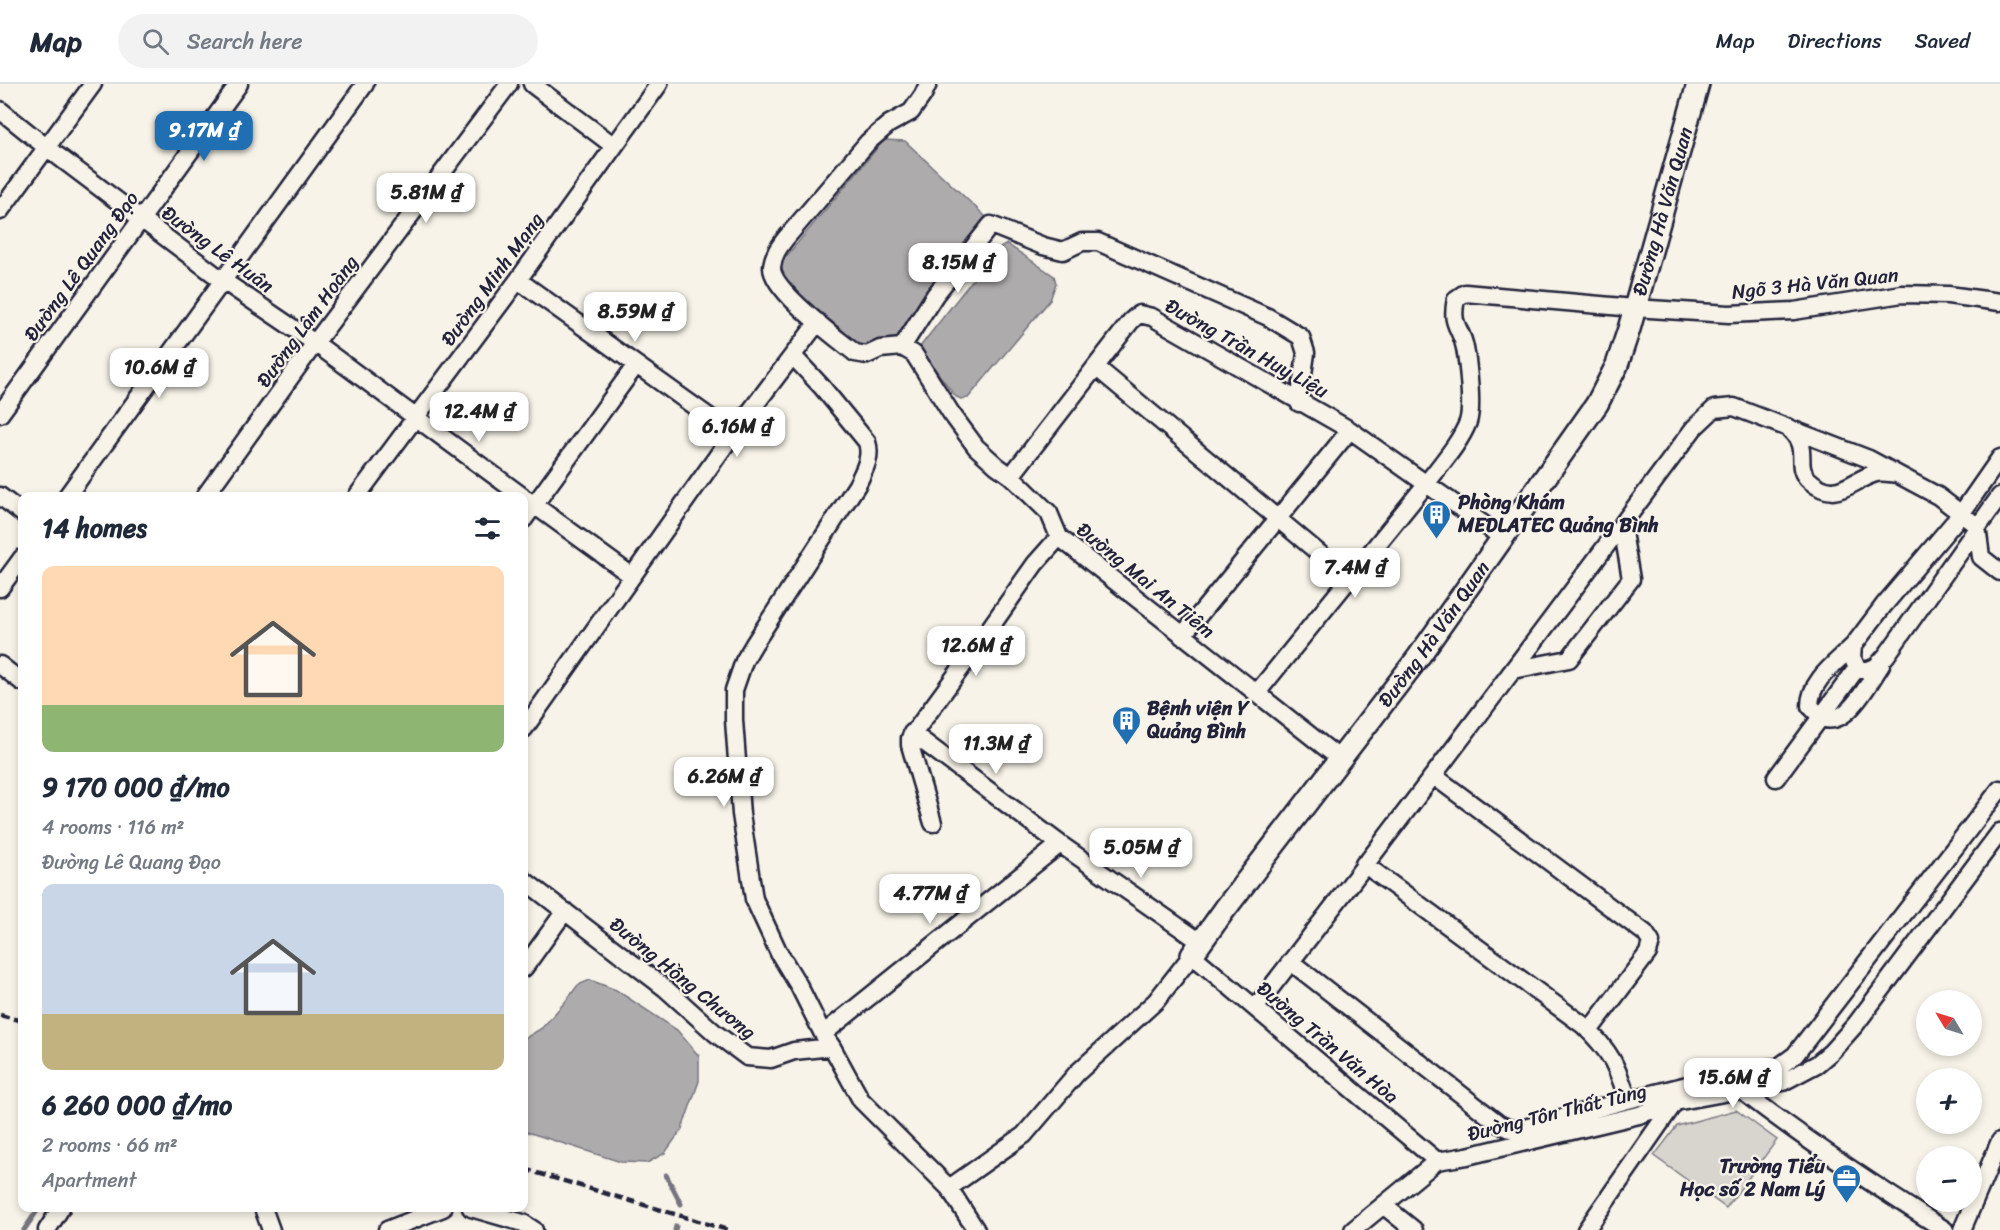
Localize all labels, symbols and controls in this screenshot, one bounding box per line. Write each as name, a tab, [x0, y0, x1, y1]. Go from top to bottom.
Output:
search box	[118, 14, 538, 68]
text: Map	[30, 17, 82, 66]
text: Search here	[187, 22, 303, 61]
text: Map	[1716, 22, 1754, 60]
text: Directions	[1787, 22, 1882, 60]
text: Saved	[1915, 22, 1970, 60]
icon: search	[139, 25, 172, 58]
pin: 9.17M ₫	[149, 111, 259, 162]
text: 9.17M ₫	[169, 113, 239, 148]
street label: Đường Hà Văn Quan	[1622, 123, 1703, 300]
pin: 5.81M ₫	[371, 173, 481, 224]
text: 5.81M ₫	[391, 175, 461, 210]
street label: Đường Lê Quang Đạo	[15, 184, 148, 349]
street label: Đường Lê Huân	[154, 196, 282, 303]
street label: Đường Minh Mạng	[432, 205, 553, 354]
pin: 8.15M ₫	[903, 243, 1013, 294]
text: 8.15M ₫	[923, 245, 993, 280]
street label: Đường Lâm Hoàng	[247, 247, 368, 395]
street label: Ngõ 3 Hà Văn Quan	[1730, 257, 1900, 310]
street label: Đường Trần Huy Liệu	[1158, 289, 1335, 408]
pin: 8.59M ₫	[580, 292, 690, 343]
text: 8.59M ₫	[598, 294, 672, 329]
pin: 10.6M ₫	[104, 348, 214, 399]
text: 10.6M ₫	[124, 350, 194, 385]
pin: 12.4M ₫	[424, 392, 534, 443]
text: 12.4M ₫	[444, 394, 514, 429]
pin: 6.16M ₫	[682, 407, 792, 458]
text: 6.16M ₫	[702, 409, 772, 444]
place label: Phòng Khám MEDLATEC Quảng Bình	[1457, 485, 1659, 543]
building icon: Phòng Khám MEDLATEC Quảng Bình	[1421, 498, 1453, 540]
text: 14 homes	[42, 505, 147, 551]
icon: filters	[471, 512, 504, 545]
street label: Đường Mai An Tiêm	[1068, 513, 1223, 648]
pin: 7.4M ₫	[1306, 548, 1404, 599]
text: 7.4M ₫	[1324, 550, 1386, 585]
street label: Đường Hà Văn Quan	[1369, 553, 1499, 715]
icon: home	[219, 605, 327, 713]
pin: 12.6M ₫	[921, 626, 1031, 677]
text: 12.6M ₫	[941, 628, 1011, 663]
place label: Bệnh viện Y Quảng Bình	[1147, 691, 1250, 749]
building icon: Bệnh viện Y Quảng Bình	[1110, 704, 1142, 746]
pin: 11.3M ₫	[941, 724, 1051, 775]
text: 11.3M ₫	[963, 726, 1029, 761]
pin: 6.26M ₫	[669, 757, 779, 808]
text: 6.26M ₫	[688, 759, 760, 794]
text: 9 170 000 ₫/mo	[42, 764, 230, 810]
text: 4 rooms · 116 m²	[42, 810, 184, 845]
pin: 5.05M ₫	[1086, 828, 1196, 879]
text: 5.05M ₫	[1103, 830, 1179, 865]
text: Đường Lê Quang Đạo	[42, 845, 221, 880]
pin: 4.77M ₫	[875, 874, 985, 925]
text: 4.77M ₫	[893, 876, 967, 911]
street label: Đường Hồng Chương	[601, 908, 764, 1049]
icon: home	[219, 923, 327, 1031]
street label: Đường Trần Văn Hòa	[1249, 972, 1407, 1113]
north arrow	[1916, 990, 1982, 1056]
map controls	[1916, 990, 1982, 1212]
pin: 15.6M ₫	[1678, 1058, 1788, 1109]
text: 15.6M ₫	[1698, 1060, 1768, 1095]
button: +	[1916, 1068, 1982, 1134]
street label: Đường Tôn Thất Tùng	[1464, 1073, 1651, 1152]
text: 6 260 000 ₫/mo	[42, 1082, 232, 1128]
text: 2 rooms · 66 m²	[42, 1128, 178, 1163]
button: −	[1916, 1146, 1982, 1212]
place label: Trường Tiểu Học số 2 Nam Lý	[1679, 1149, 1826, 1207]
office icon: Trường Tiểu Học số 2 Nam Lý	[1830, 1162, 1862, 1204]
text: Apartment	[42, 1163, 136, 1198]

